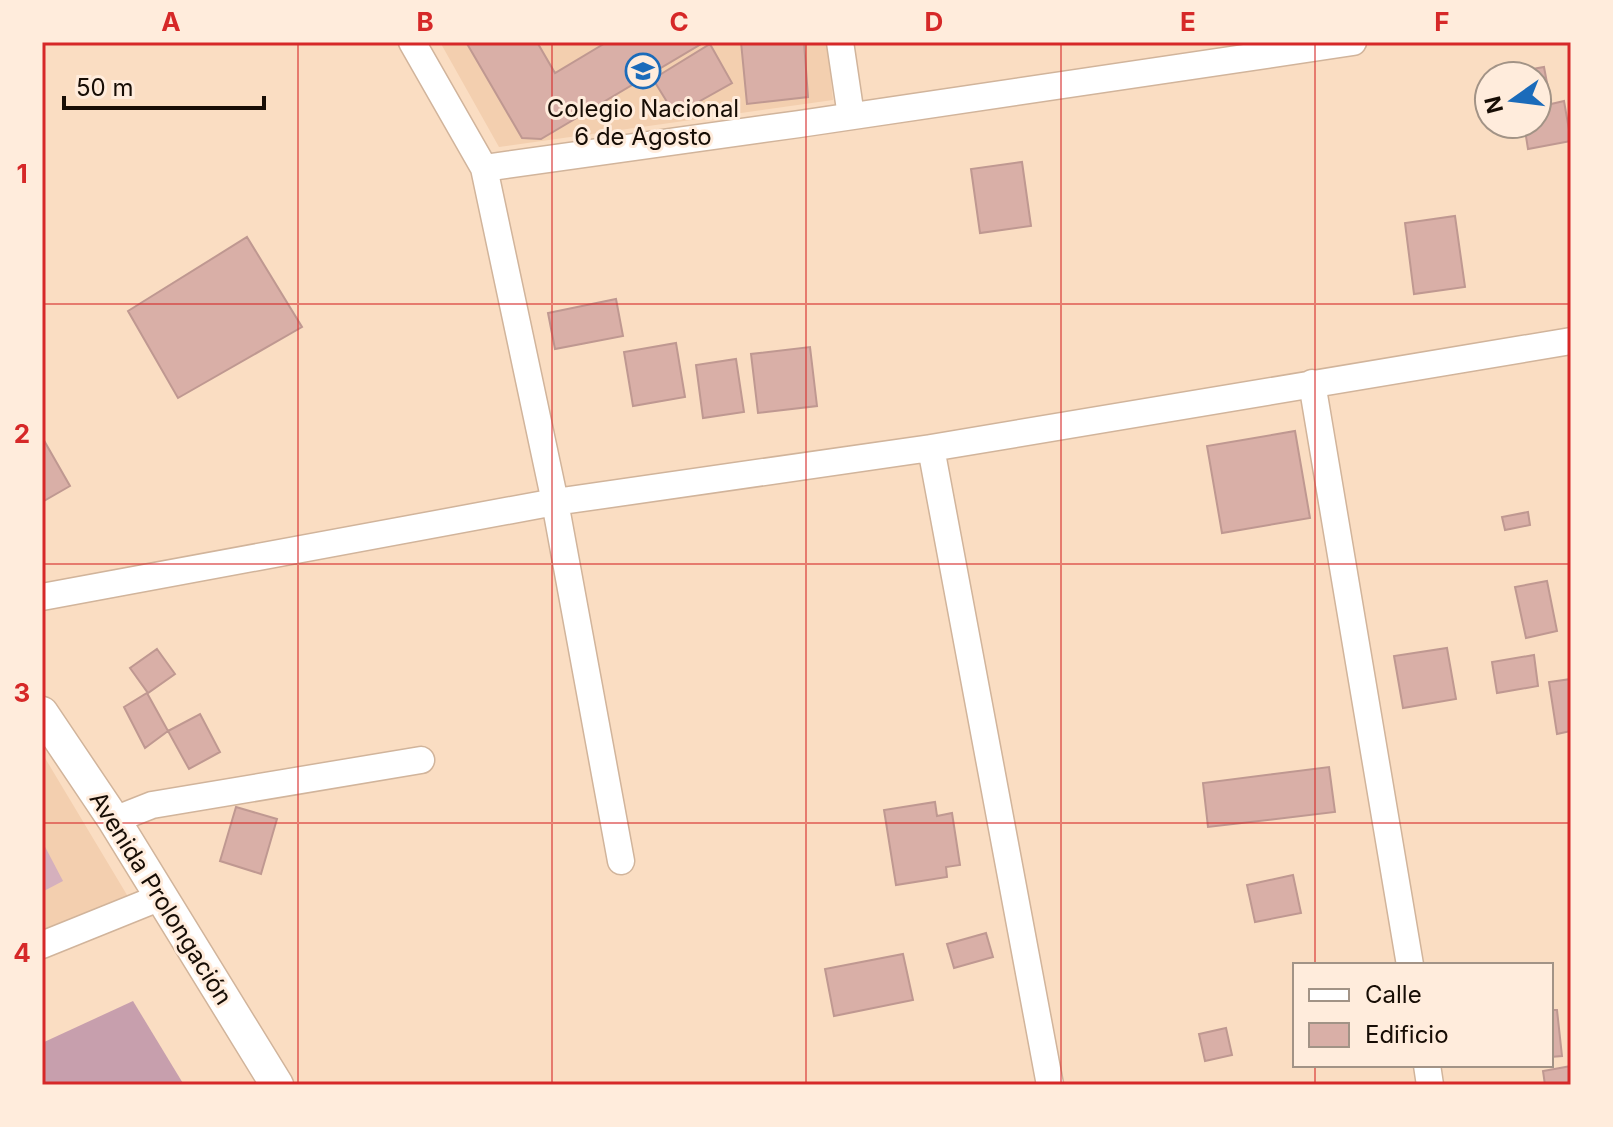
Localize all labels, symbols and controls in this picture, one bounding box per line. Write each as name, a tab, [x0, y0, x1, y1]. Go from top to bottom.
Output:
text: A	[161, 6, 181, 37]
text: B	[416, 6, 434, 37]
text: C	[669, 6, 689, 37]
text: D	[925, 6, 943, 37]
text: E	[1180, 6, 1196, 37]
text: F	[1434, 6, 1450, 37]
school or university icon: Colegio Nacional 6 de Agosto	[624, 52, 662, 90]
scale bar	[64, 60, 264, 110]
north arrow	[1473, 60, 1553, 140]
text: 50 m	[76, 73, 134, 102]
place label: Colegio Nacional 6 de Agosto	[547, 94, 739, 151]
text: N	[1479, 94, 1508, 116]
text: 1	[16, 158, 28, 189]
text: 2	[14, 418, 30, 449]
text: 3	[14, 677, 30, 708]
street label: Avenida Prolongación	[84, 786, 238, 1010]
text: 4	[13, 937, 31, 968]
legend	[1293, 963, 1553, 1067]
text: Calle	[1365, 980, 1422, 1009]
text: Edificio	[1365, 1020, 1449, 1049]

